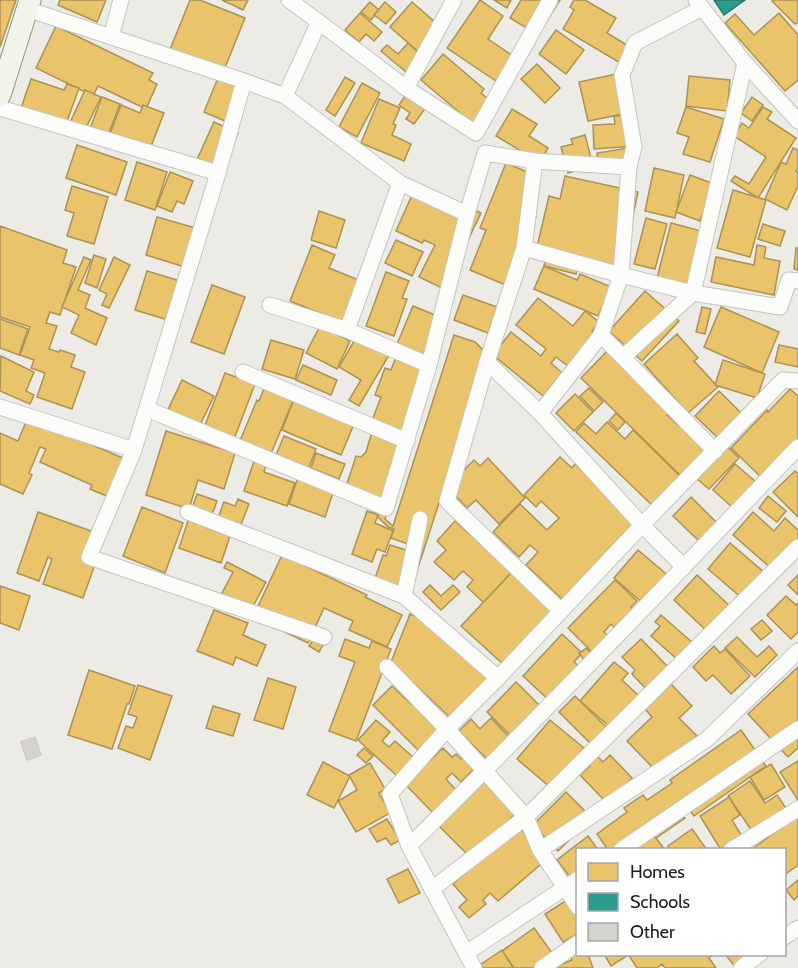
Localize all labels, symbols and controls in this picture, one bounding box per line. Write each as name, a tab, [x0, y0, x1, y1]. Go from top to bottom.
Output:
legend	[576, 848, 786, 956]
text: Homes	[630, 861, 685, 883]
text: Schools	[630, 891, 690, 913]
text: Other	[630, 921, 675, 943]

